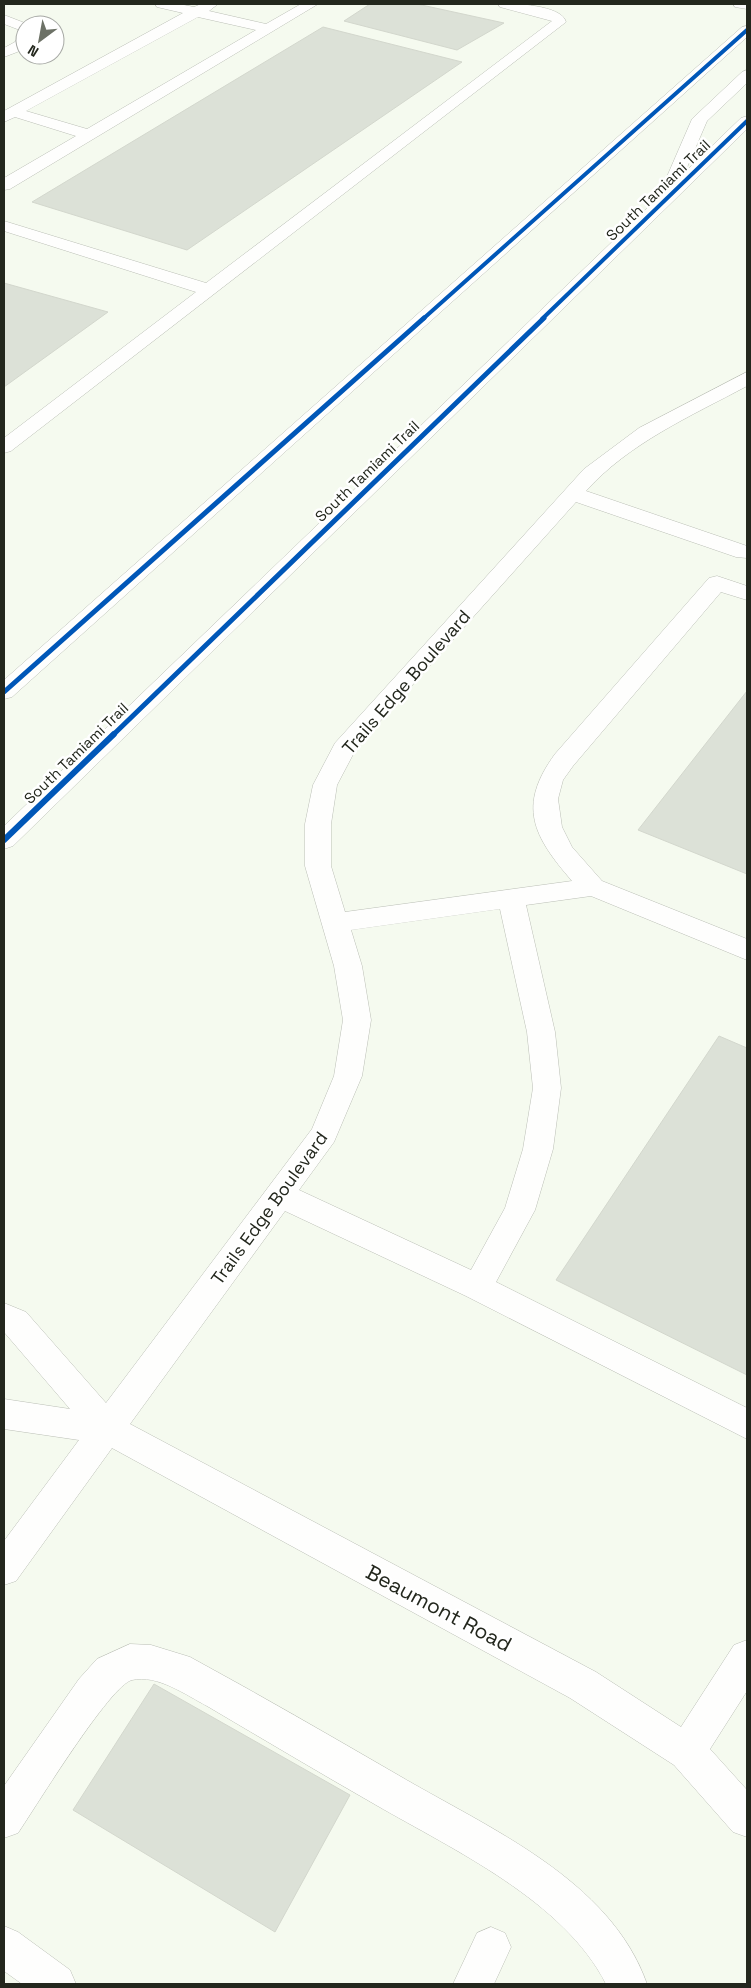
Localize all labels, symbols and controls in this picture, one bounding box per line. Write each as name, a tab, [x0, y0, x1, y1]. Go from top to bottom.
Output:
north arrow	[15, 15, 65, 65]
text: N	[24, 41, 42, 61]
street label: South Tamiami Trail	[602, 135, 714, 245]
street label: South Tamiami Trail	[311, 416, 423, 526]
street label: Trails Edge Boulevard	[337, 605, 475, 759]
street label: South Tamiami Trail	[20, 698, 132, 808]
street label: Trails Edge Boulevard	[206, 1127, 332, 1289]
street label: Beaumont Road	[361, 1558, 517, 1658]

